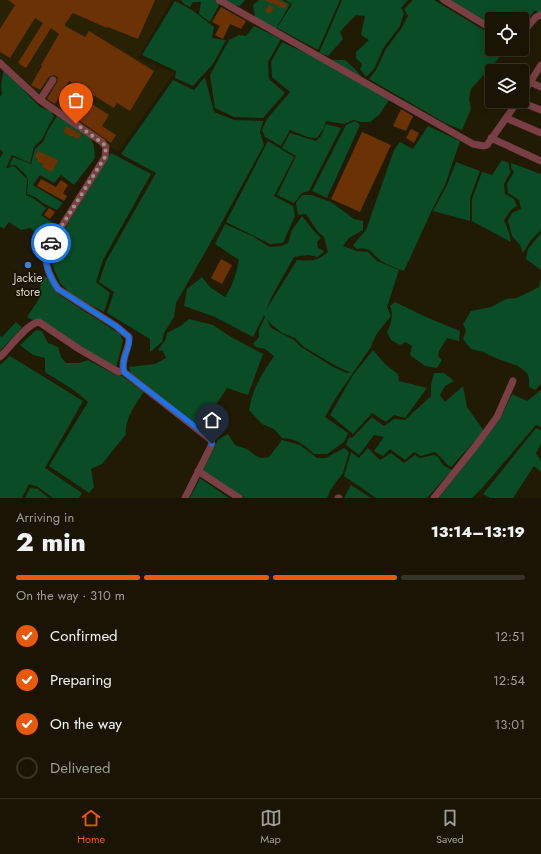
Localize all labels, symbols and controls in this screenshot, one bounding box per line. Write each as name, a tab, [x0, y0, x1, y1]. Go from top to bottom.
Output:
map controls	[485, 12, 529, 108]
button: locate	[485, 12, 529, 56]
button: layers	[485, 64, 529, 108]
pin	[59, 83, 93, 124]
icon: bag	[65, 89, 87, 111]
courier	[31, 223, 71, 263]
icon: car	[40, 232, 62, 254]
marker: Jackie store	[23, 260, 33, 270]
place label: Jackie store	[12, 269, 42, 301]
pin	[195, 403, 229, 444]
icon: home	[201, 409, 223, 431]
text: Arriving in	[16, 508, 74, 527]
text: 13:14–13:19	[431, 521, 525, 543]
text: 2 min	[16, 523, 86, 561]
text: On the way · 310 m	[16, 586, 125, 605]
icon: check	[16, 625, 38, 647]
text: Confirmed	[50, 625, 118, 647]
text: 12:51	[495, 627, 525, 646]
icon: check	[16, 669, 38, 691]
text: Preparing	[50, 669, 112, 691]
text: 12:54	[493, 671, 525, 690]
icon: check	[16, 713, 38, 735]
text: On the way	[50, 713, 122, 735]
text: 13:01	[495, 715, 525, 734]
text: Delivered	[50, 757, 111, 779]
tab: Home	[77, 807, 105, 847]
tab: Map	[260, 807, 282, 847]
tab: Saved	[436, 807, 464, 847]

